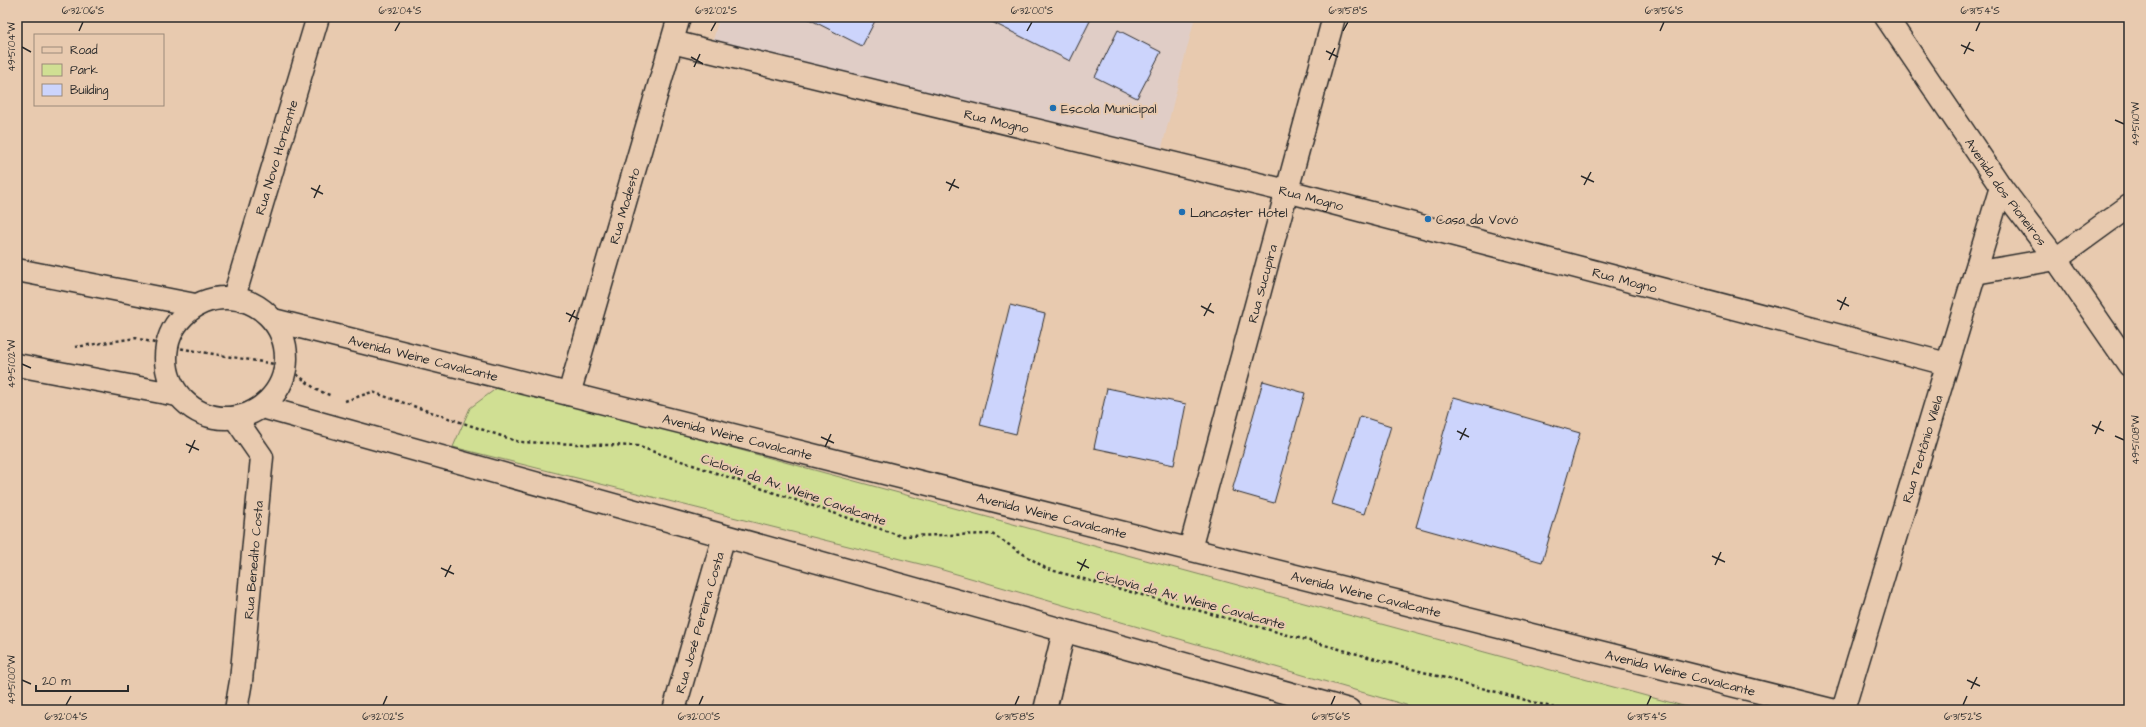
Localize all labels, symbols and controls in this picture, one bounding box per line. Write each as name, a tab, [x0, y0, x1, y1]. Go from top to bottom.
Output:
text: 6°32'06"S	[62, 4, 105, 18]
text: 6°32'04"S	[379, 4, 422, 18]
text: 6°32'02"S	[695, 4, 737, 18]
text: 6°32'00"S	[1011, 4, 1054, 18]
text: 6°31'58"S	[1329, 4, 1368, 18]
text: 6°31'56"S	[1645, 4, 1684, 18]
text: 6°31'54"S	[1960, 4, 2000, 18]
text: 49°51'04"W	[5, 22, 19, 72]
legend	[34, 34, 164, 106]
text: Road	[70, 42, 98, 59]
text: Park	[70, 62, 98, 79]
text: Building	[70, 82, 108, 100]
street label: Rua Novo Horizonte	[251, 98, 303, 217]
place label: Escola Municipal	[1061, 100, 1157, 118]
text: 49°51'10"W	[2129, 101, 2143, 146]
marker: Escola Municipal	[1048, 103, 1058, 113]
street label: Rua Mogno	[962, 105, 1031, 138]
street label: Avenida dos Pioneiros	[1960, 135, 2051, 250]
street label: Rua Modesto	[605, 165, 645, 246]
street label: Rua Mogno	[1277, 181, 1346, 216]
place label: Lancaster Hotel	[1190, 204, 1288, 222]
marker: Lancaster Hotel	[1177, 207, 1187, 217]
place label: Casa da Vovó	[1436, 211, 1519, 229]
marker: Casa da Vovó	[1423, 214, 1433, 224]
street label: Rua Sucupira	[1244, 242, 1282, 325]
street label: Rua Mogno	[1590, 263, 1660, 298]
street label: Avenida Weine Cavalcante	[346, 331, 500, 386]
text: 49°51'02"W	[5, 339, 19, 388]
street label: Rua Teotônio Vilela	[1898, 393, 1948, 505]
street label: Avenida Weine Cavalcante	[661, 410, 814, 465]
text: 49°51'08"W	[2129, 415, 2143, 465]
street label: Ciclovia da Av. Weine Cavalcante	[699, 450, 889, 530]
street label: Avenida Weine Cavalcante	[975, 489, 1129, 543]
street label: Rua Benedito Costa	[240, 500, 268, 620]
street label: Rua José Pereira Costa	[671, 550, 729, 696]
street label: Ciclovia da Av. Weine Cavalcante	[1094, 566, 1287, 634]
street label: Avenida Weine Cavalcante	[1289, 567, 1443, 622]
street label: Avenida Weine Cavalcante	[1603, 646, 1757, 701]
text: 49°51'00"W	[5, 655, 19, 705]
scale bar	[36, 667, 128, 693]
text: 20 m	[42, 673, 71, 690]
text: 6°32'04"S	[45, 710, 88, 724]
text: 6°32'02"S	[362, 710, 404, 724]
text: 6°32'00"S	[678, 710, 721, 724]
text: 6°31'58"S	[996, 710, 1035, 724]
text: 6°31'56"S	[1312, 710, 1351, 724]
text: 6°31'54"S	[1627, 710, 1667, 724]
text: 6°31'52"S	[1944, 710, 1983, 724]

